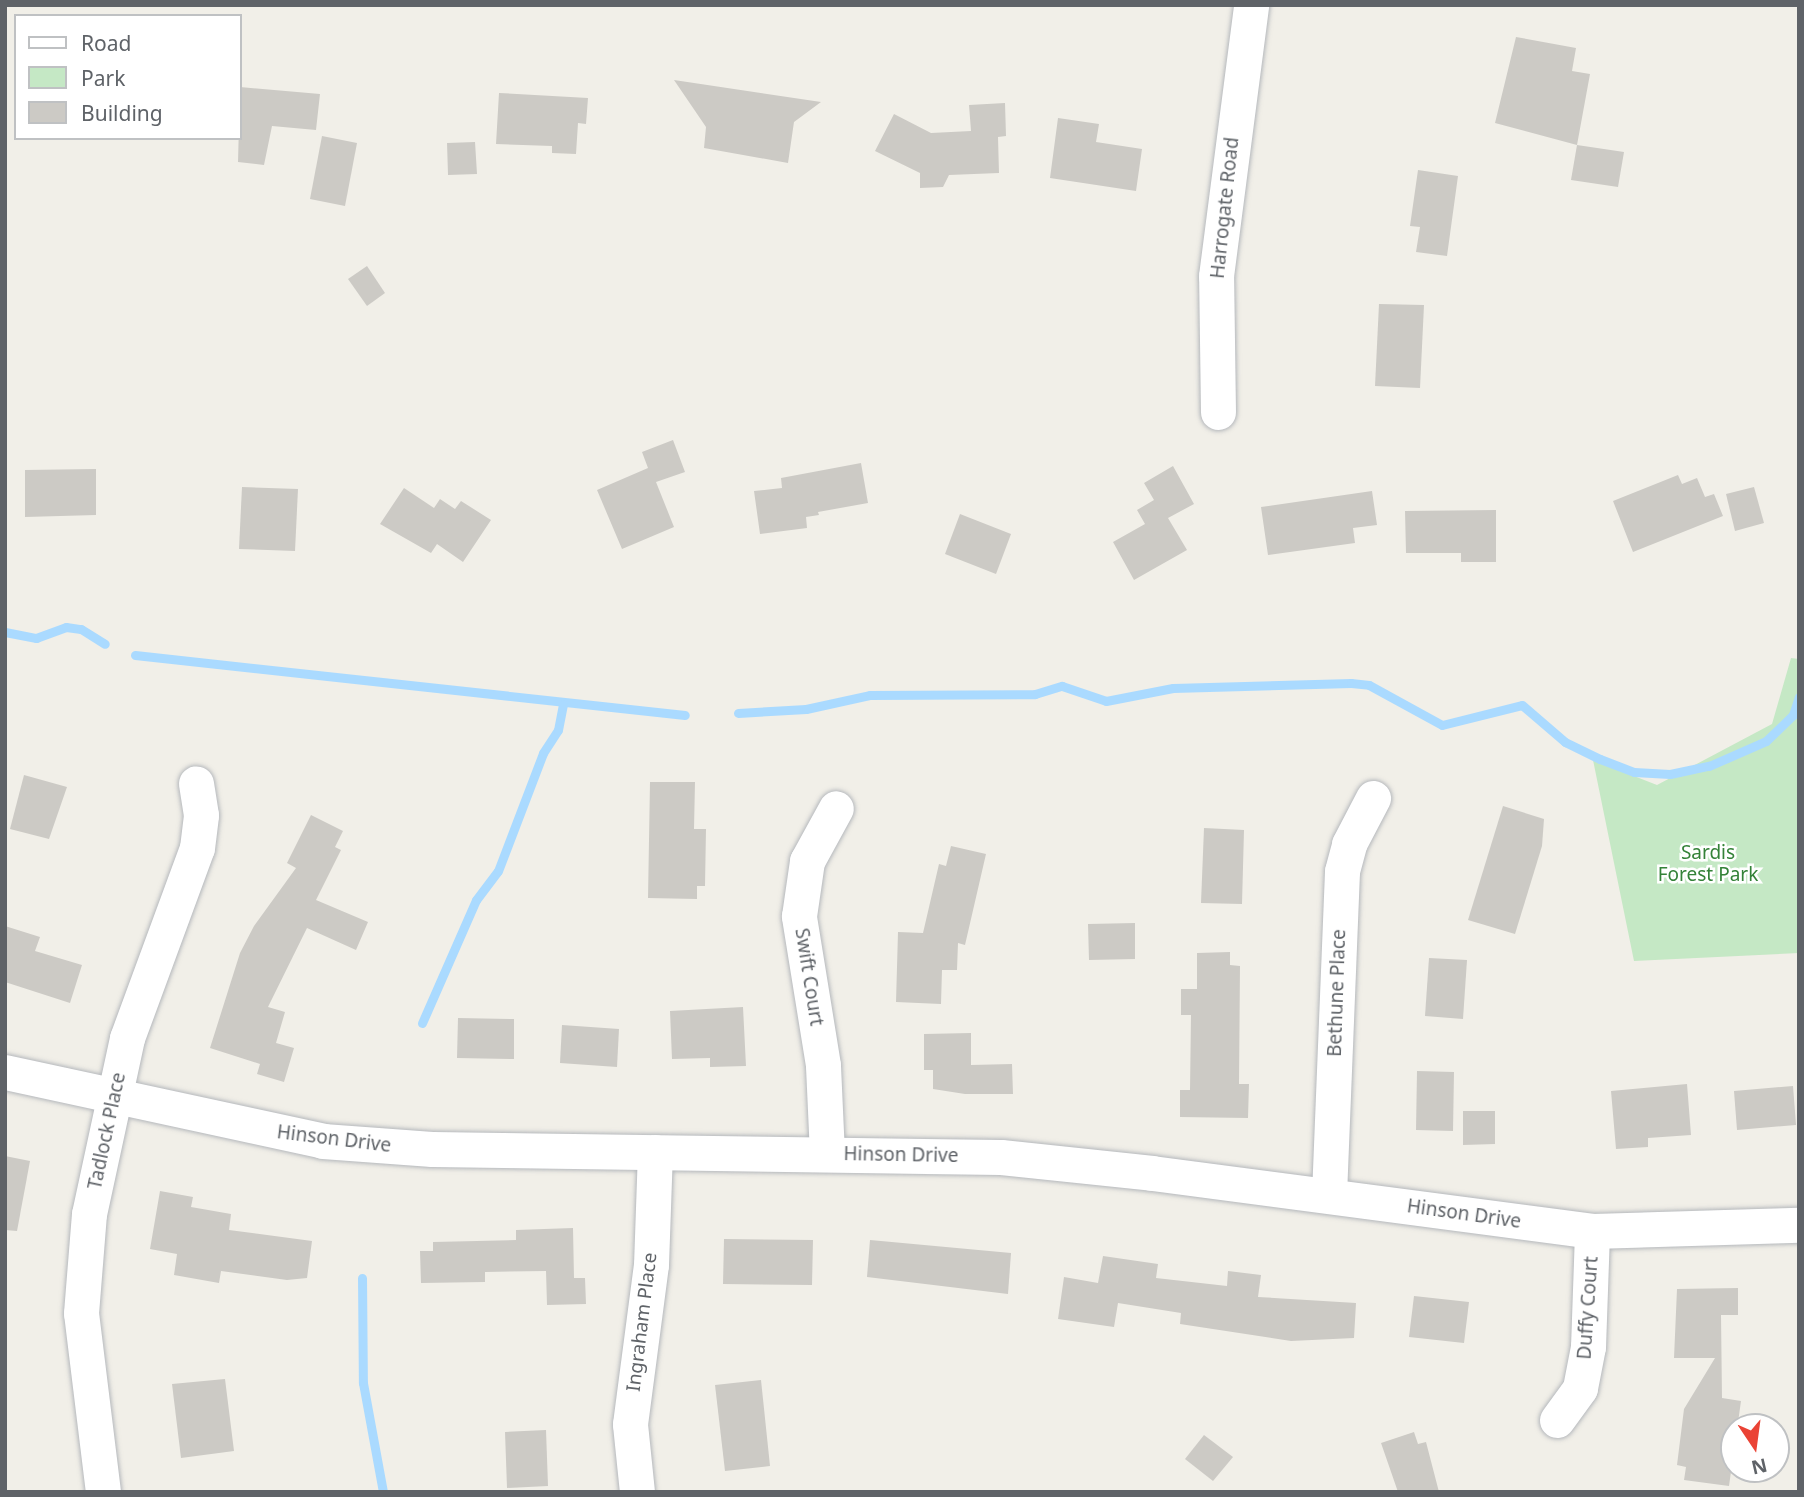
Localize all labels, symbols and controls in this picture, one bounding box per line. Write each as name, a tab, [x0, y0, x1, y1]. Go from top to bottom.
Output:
legend	[14, 14, 242, 140]
text: Road	[81, 29, 131, 57]
text: Park	[81, 64, 125, 92]
text: Building	[81, 99, 163, 127]
street label: Harrogate Road	[1206, 136, 1244, 280]
park label: Sardis Forest Park	[1658, 842, 1758, 886]
street label: Swift Court	[790, 927, 828, 1027]
street label: Bethune Place	[1323, 929, 1351, 1057]
street label: Tadlock Place	[83, 1070, 131, 1192]
street label: Hinson Drive	[276, 1121, 392, 1157]
street label: Hinson Drive	[843, 1143, 959, 1167]
street label: Hinson Drive	[1405, 1195, 1523, 1233]
street label: Ingraham Place	[622, 1251, 662, 1393]
street label: Duffy Court	[1573, 1256, 1603, 1360]
north arrow	[1720, 1413, 1790, 1483]
text: N	[1749, 1452, 1770, 1481]

